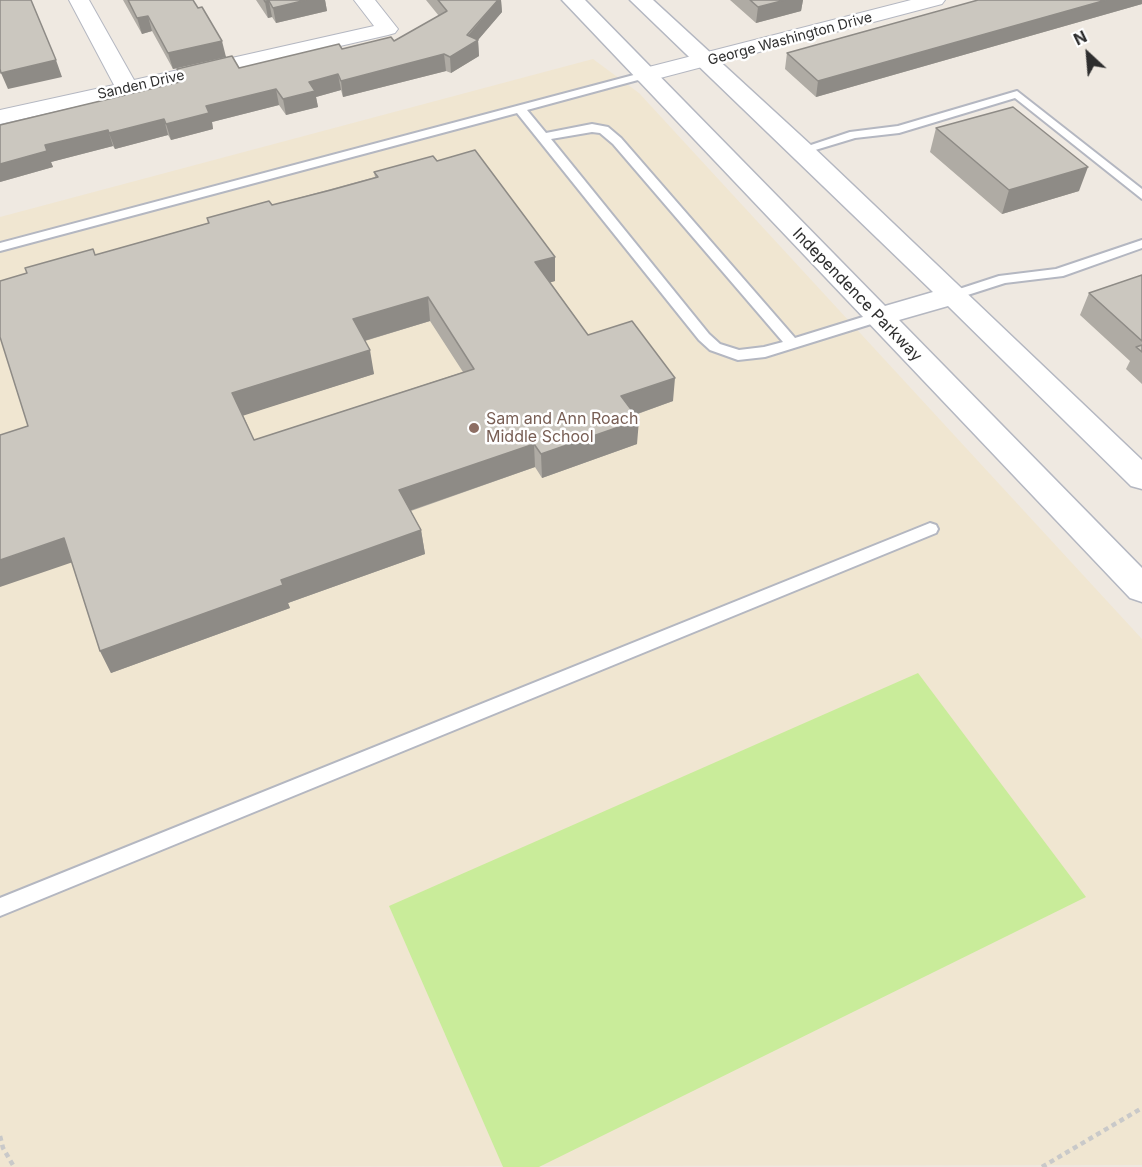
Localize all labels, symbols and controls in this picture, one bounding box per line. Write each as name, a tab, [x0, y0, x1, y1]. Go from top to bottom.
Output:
street label: George Washington Drive	[706, 9, 874, 69]
north arrow	[1058, 24, 1118, 84]
text: N	[1070, 26, 1090, 49]
street label: Sanden Drive	[96, 67, 186, 103]
street label: Independence Parkway	[788, 224, 926, 366]
place label: Sam and Ann Roach Middle School	[486, 409, 638, 447]
marker: Sam and Ann Roach Middle School	[467, 421, 481, 435]

